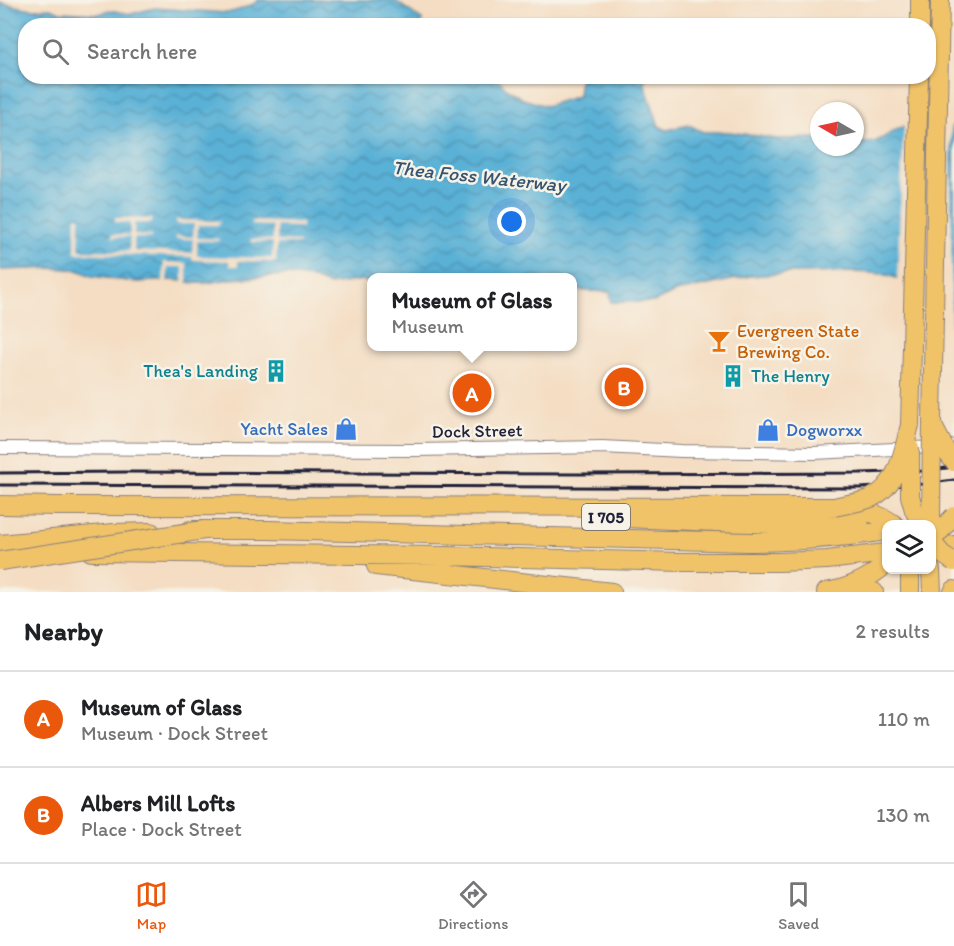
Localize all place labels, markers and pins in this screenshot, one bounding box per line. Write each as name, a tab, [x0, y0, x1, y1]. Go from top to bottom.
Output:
place label: Evergreen State Brewing Co.	[737, 320, 859, 363]
bar icon: Evergreen State Brewing Co.	[706, 328, 732, 354]
building icon: Thea's Landing	[263, 358, 289, 384]
place label: Thea's Landing	[143, 360, 259, 382]
building icon: The Henry	[720, 363, 746, 389]
pin: B	[604, 364, 644, 410]
place label: The Henry	[751, 365, 830, 387]
pin: A	[452, 370, 492, 416]
shop icon: Yacht Sales	[333, 416, 359, 442]
shop icon: Dogworxx	[755, 417, 781, 443]
place label: Yacht Sales	[240, 418, 328, 440]
place label: Dogworxx	[786, 419, 863, 441]

